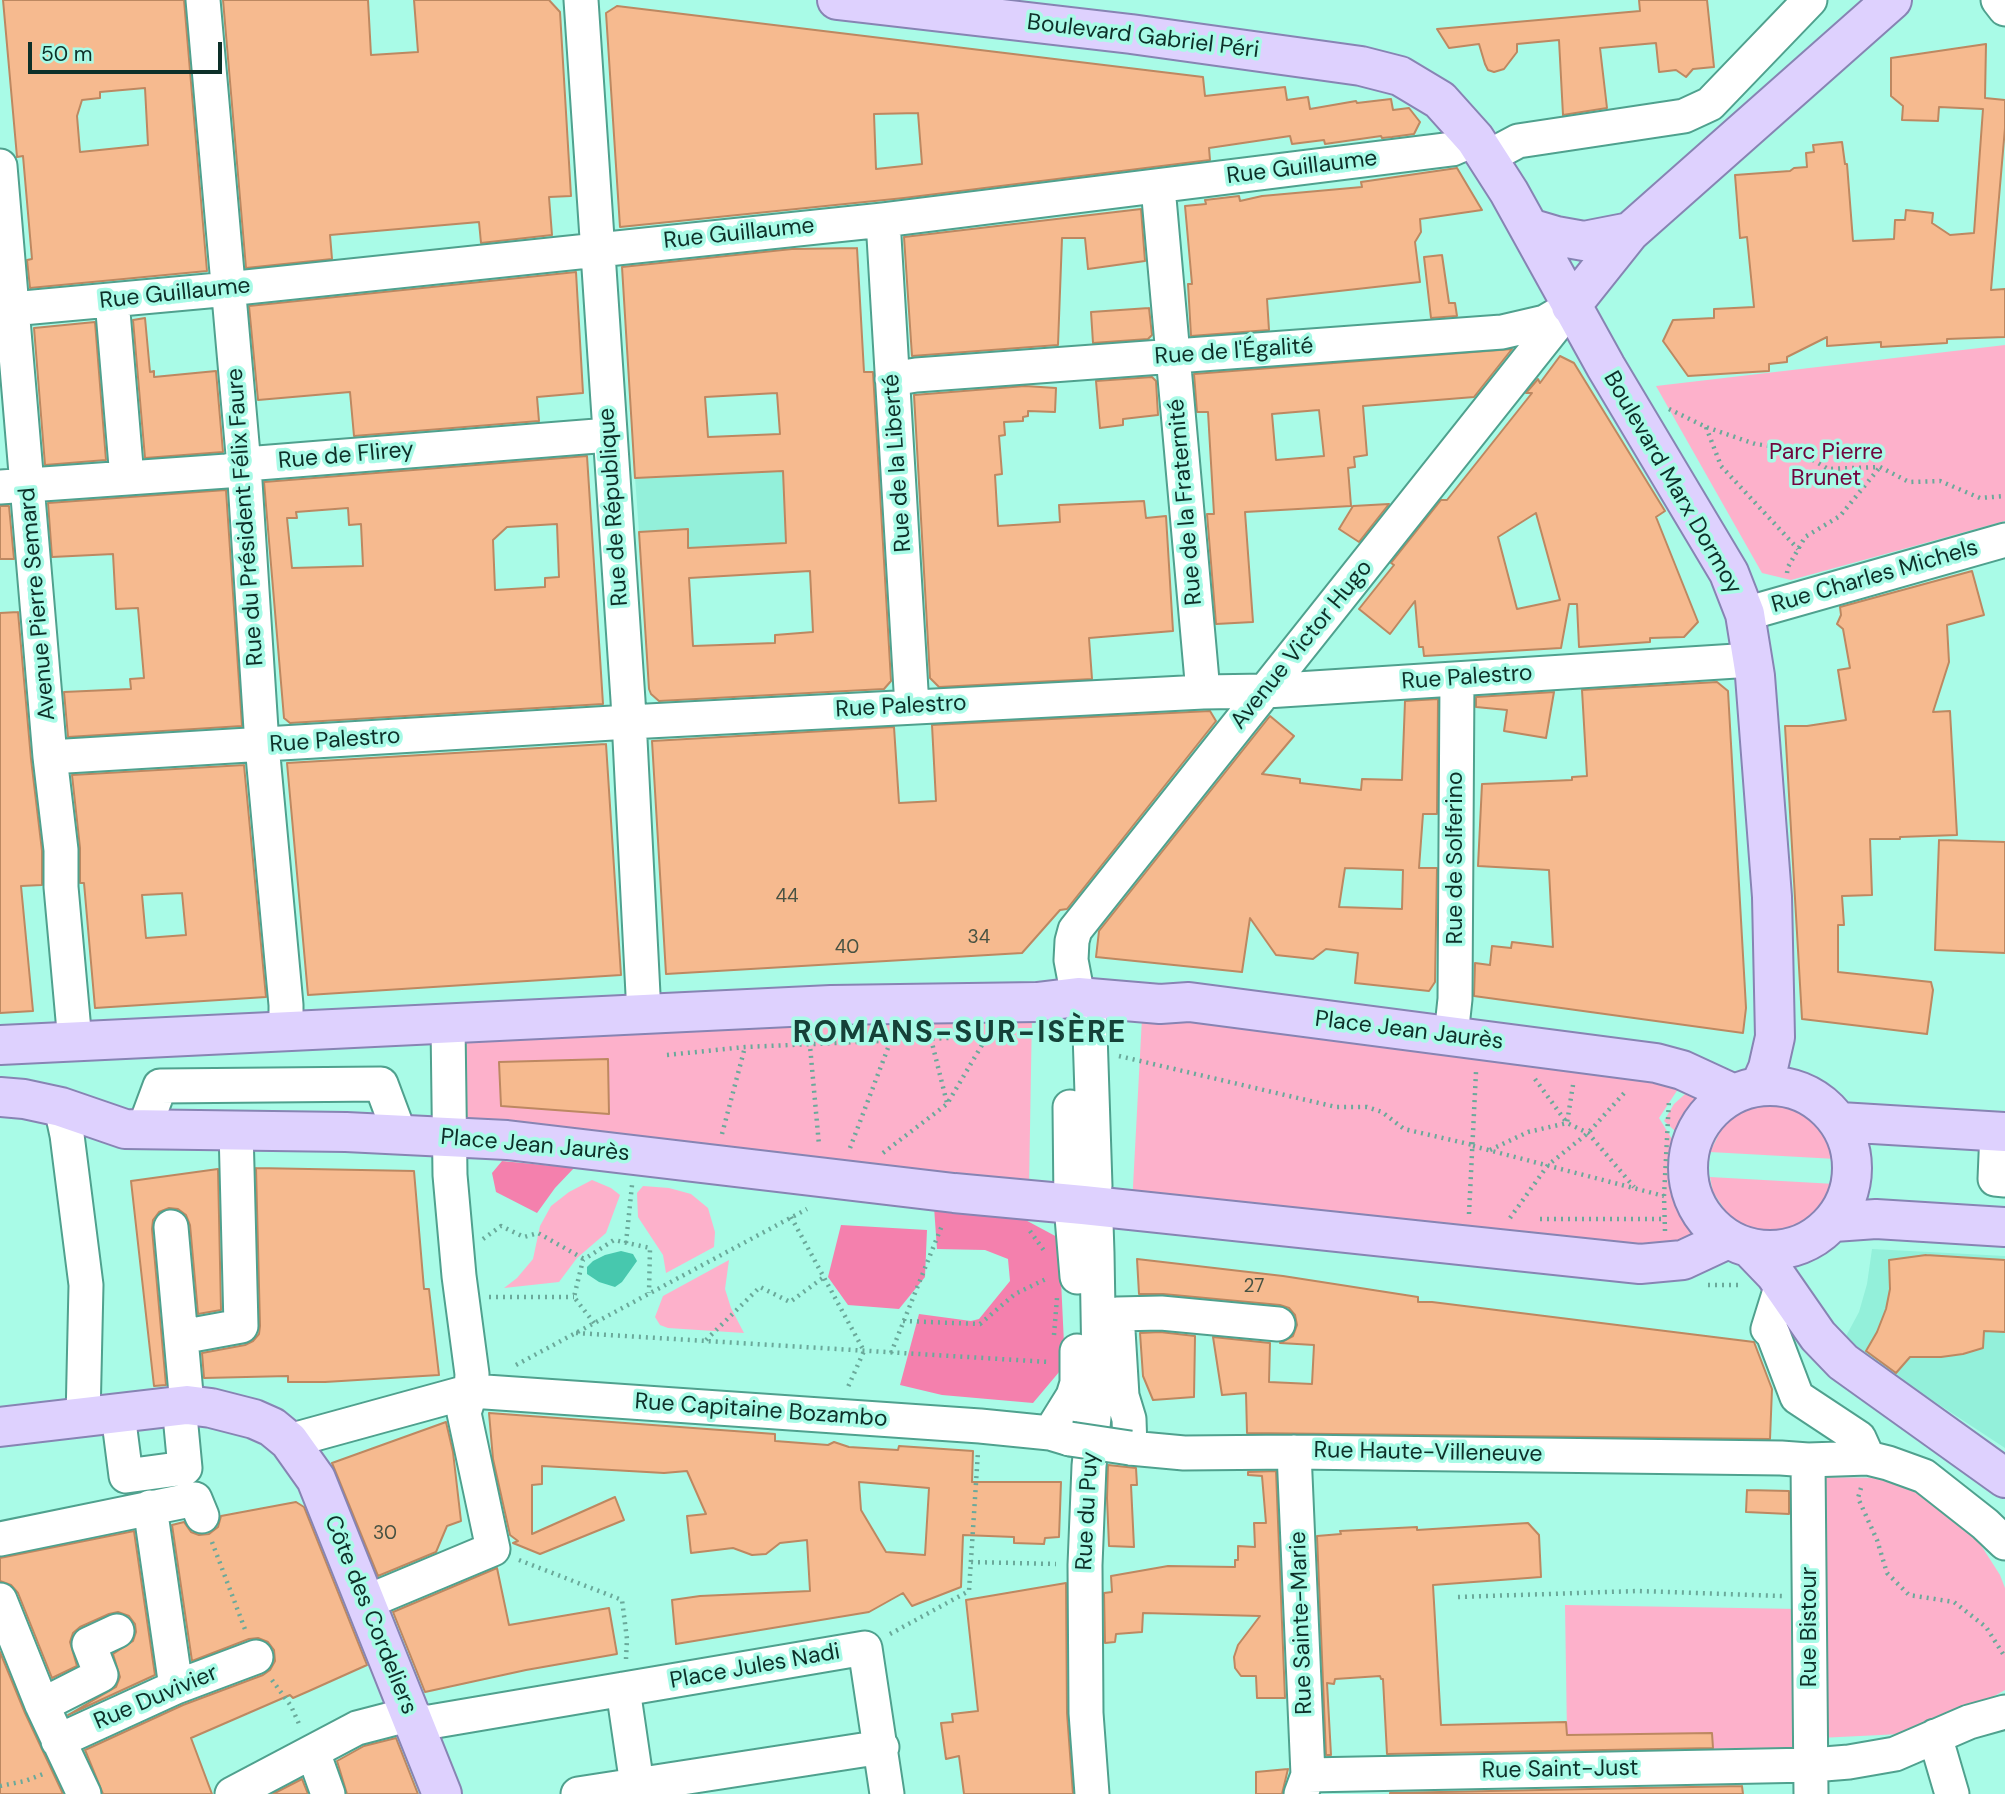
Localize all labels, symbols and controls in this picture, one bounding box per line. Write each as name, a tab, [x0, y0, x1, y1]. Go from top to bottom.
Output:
street label: Boulevard Gabriel Péri	[1025, 9, 1261, 65]
scale bar	[32, 28, 226, 72]
text: 50 m	[41, 40, 92, 68]
street label: Rue Guillaume	[1225, 145, 1379, 191]
street label: Rue Guillaume	[662, 212, 816, 256]
street label: Rue Guillaume	[98, 272, 252, 316]
street label: Rue de l'Égalité	[1154, 333, 1314, 371]
street label: Rue du Président Félix Faure	[222, 367, 270, 667]
street label: Boulevard Marx Dormoy	[1597, 367, 1747, 599]
street label: Rue de la Liberté	[878, 373, 918, 553]
street label: Rue de la Fraternité	[1163, 398, 1209, 606]
street label: Rue de République	[593, 407, 635, 607]
street label: Rue de Flirey	[277, 436, 415, 476]
park label: Parc Pierre Brunet	[1769, 439, 1883, 493]
street label: Avenue Pierre Semard	[14, 486, 62, 722]
street label: Rue Charles Michels	[1769, 534, 1981, 620]
street label: Avenue Victor Hugo	[1225, 555, 1379, 735]
street label: Rue Palestro	[1401, 660, 1533, 696]
street label: Rue Palestro	[835, 690, 967, 724]
street label: Rue Palestro	[269, 723, 401, 759]
street label: Rue de Solferino	[1442, 771, 1470, 945]
house number: 44	[775, 886, 799, 908]
house number: 34	[968, 927, 990, 949]
house number: 40	[835, 937, 859, 959]
street label: Place Jean Jaurès	[1313, 1006, 1505, 1056]
district label: ROMANS-SUR-ISÈRE	[795, 1016, 1125, 1052]
street label: Place Jean Jaurès	[439, 1124, 631, 1168]
house number: 27	[1244, 1276, 1264, 1298]
street label: Rue Capitaine Bozambo	[634, 1388, 888, 1434]
street label: Rue Haute-Villeneuve	[1313, 1437, 1543, 1469]
street label: Rue du Puy	[1071, 1451, 1105, 1571]
street label: Côte des Cordeliers	[317, 1511, 423, 1719]
house number: 30	[373, 1523, 397, 1545]
street label: Rue Sainte-Marie	[1285, 1531, 1319, 1715]
street label: Rue Bistour	[1796, 1567, 1824, 1687]
street label: Place Jules Nadi	[668, 1638, 842, 1696]
street label: Rue Duvivier	[90, 1660, 222, 1736]
street label: Rue Saint-Just	[1481, 1755, 1639, 1785]

